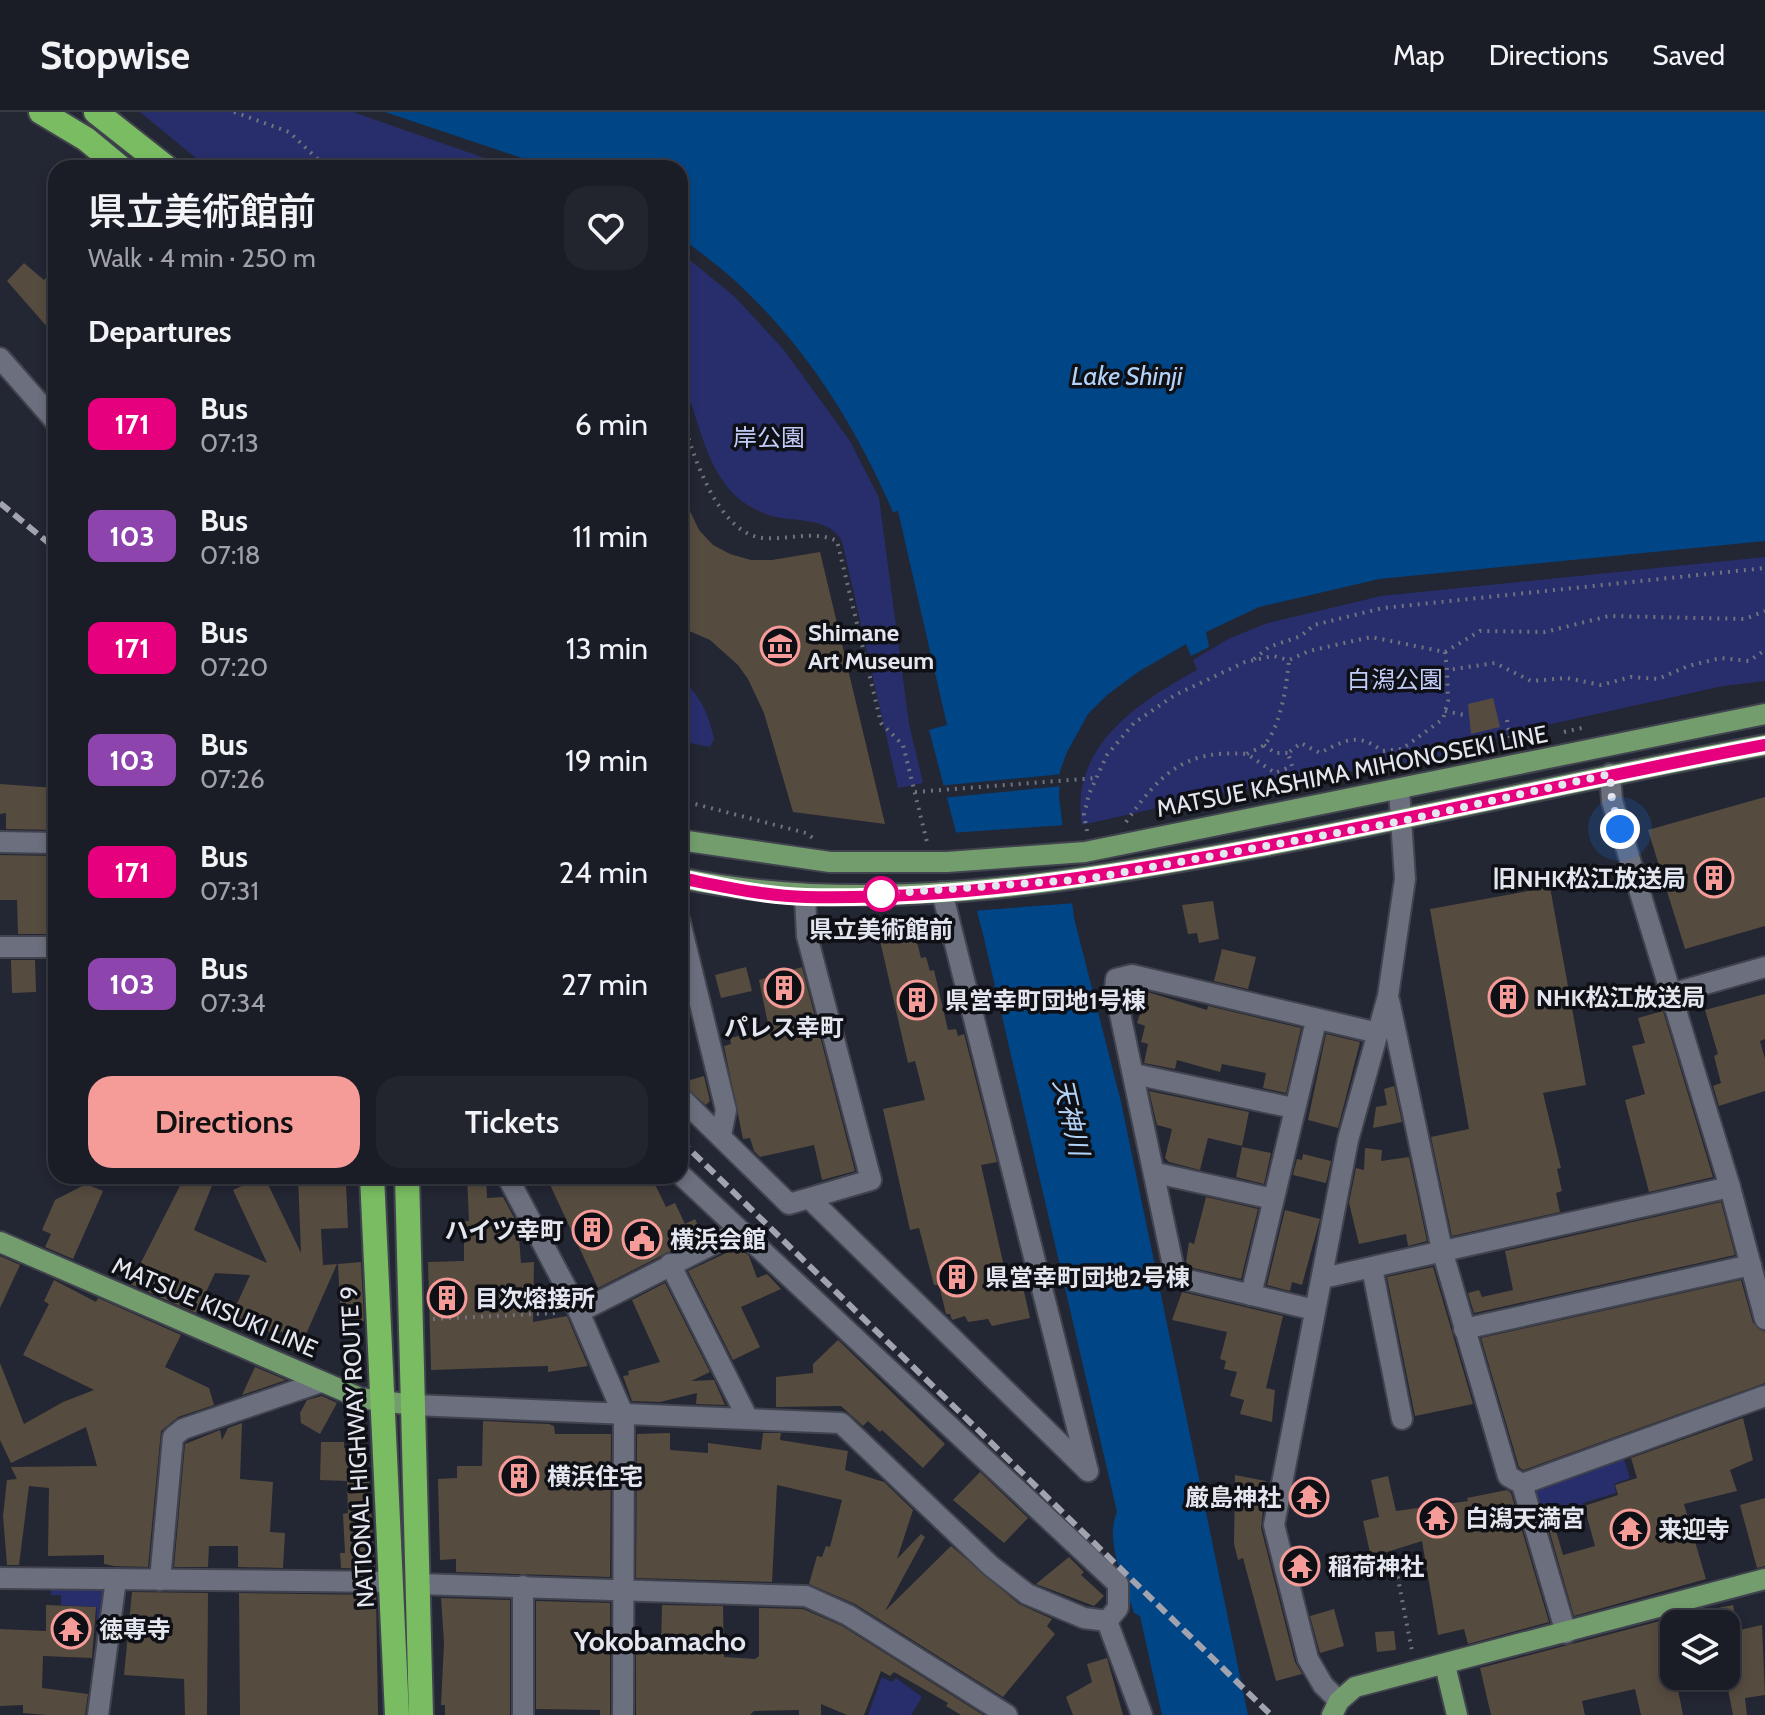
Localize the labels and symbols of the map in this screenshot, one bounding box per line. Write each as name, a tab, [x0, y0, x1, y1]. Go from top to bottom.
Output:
water label: Lake Shinji	[1071, 360, 1183, 392]
park label: 岸公園	[733, 423, 805, 452]
place label: Shimane Art Museum	[808, 618, 934, 675]
museum icon: Shimane Art Museum	[759, 625, 801, 667]
park label: 白潟公園	[1347, 665, 1443, 694]
street label: MATSUE KASHIMA MIHONOSEKI LINE	[1154, 719, 1550, 823]
your location	[1600, 809, 1640, 849]
building icon: 旧NHK松江放送局	[1693, 857, 1735, 899]
place label: 旧NHK松江放送局	[1492, 864, 1686, 893]
marker: 県立美術館前	[864, 877, 898, 911]
place label: 県立美術館前	[809, 915, 953, 944]
building icon: パレス幸町	[763, 967, 805, 1009]
building icon: NHK松江放送局	[1487, 976, 1529, 1018]
building icon: 県営幸町団地1号棟	[896, 979, 938, 1021]
place label: NHK松江放送局	[1536, 983, 1706, 1012]
place label: 県営幸町団地1号棟	[945, 986, 1146, 1015]
place label: パレス幸町	[724, 1013, 844, 1042]
water label: 天神川	[1047, 1075, 1096, 1162]
building icon: ハイツ幸町	[571, 1209, 613, 1251]
place label: ハイツ幸町	[444, 1216, 564, 1245]
public building icon: 横浜会館	[621, 1218, 663, 1260]
place label: 横浜会館	[670, 1225, 766, 1254]
street label: MATSUE KISUKI LINE	[108, 1251, 322, 1363]
building icon: 県営幸町団地2号棟	[936, 1256, 978, 1298]
place label: 県営幸町団地2号棟	[985, 1263, 1190, 1292]
building icon: 目次熔接所	[426, 1277, 468, 1319]
place label: 目次熔接所	[475, 1284, 595, 1313]
street label: NATIONAL HIGHWAY ROUTE 9	[334, 1285, 380, 1609]
building icon: 横浜住宅	[498, 1455, 540, 1497]
place label: 横浜住宅	[547, 1462, 643, 1491]
temple icon: 厳島神社	[1288, 1476, 1330, 1518]
place label: 厳島神社	[1185, 1483, 1281, 1512]
temple icon: 白潟天満宮	[1416, 1497, 1458, 1539]
place label: 白潟天満宮	[1465, 1504, 1585, 1533]
temple icon: 来迎寺	[1609, 1508, 1651, 1550]
place label: 来迎寺	[1658, 1515, 1730, 1544]
temple icon: 稲荷神社	[1279, 1545, 1321, 1587]
place label: 稲荷神社	[1328, 1552, 1424, 1581]
temple icon: 徳専寺	[50, 1608, 92, 1650]
place label: 徳専寺	[99, 1615, 171, 1644]
district label: Yokobamacho	[573, 1624, 746, 1658]

